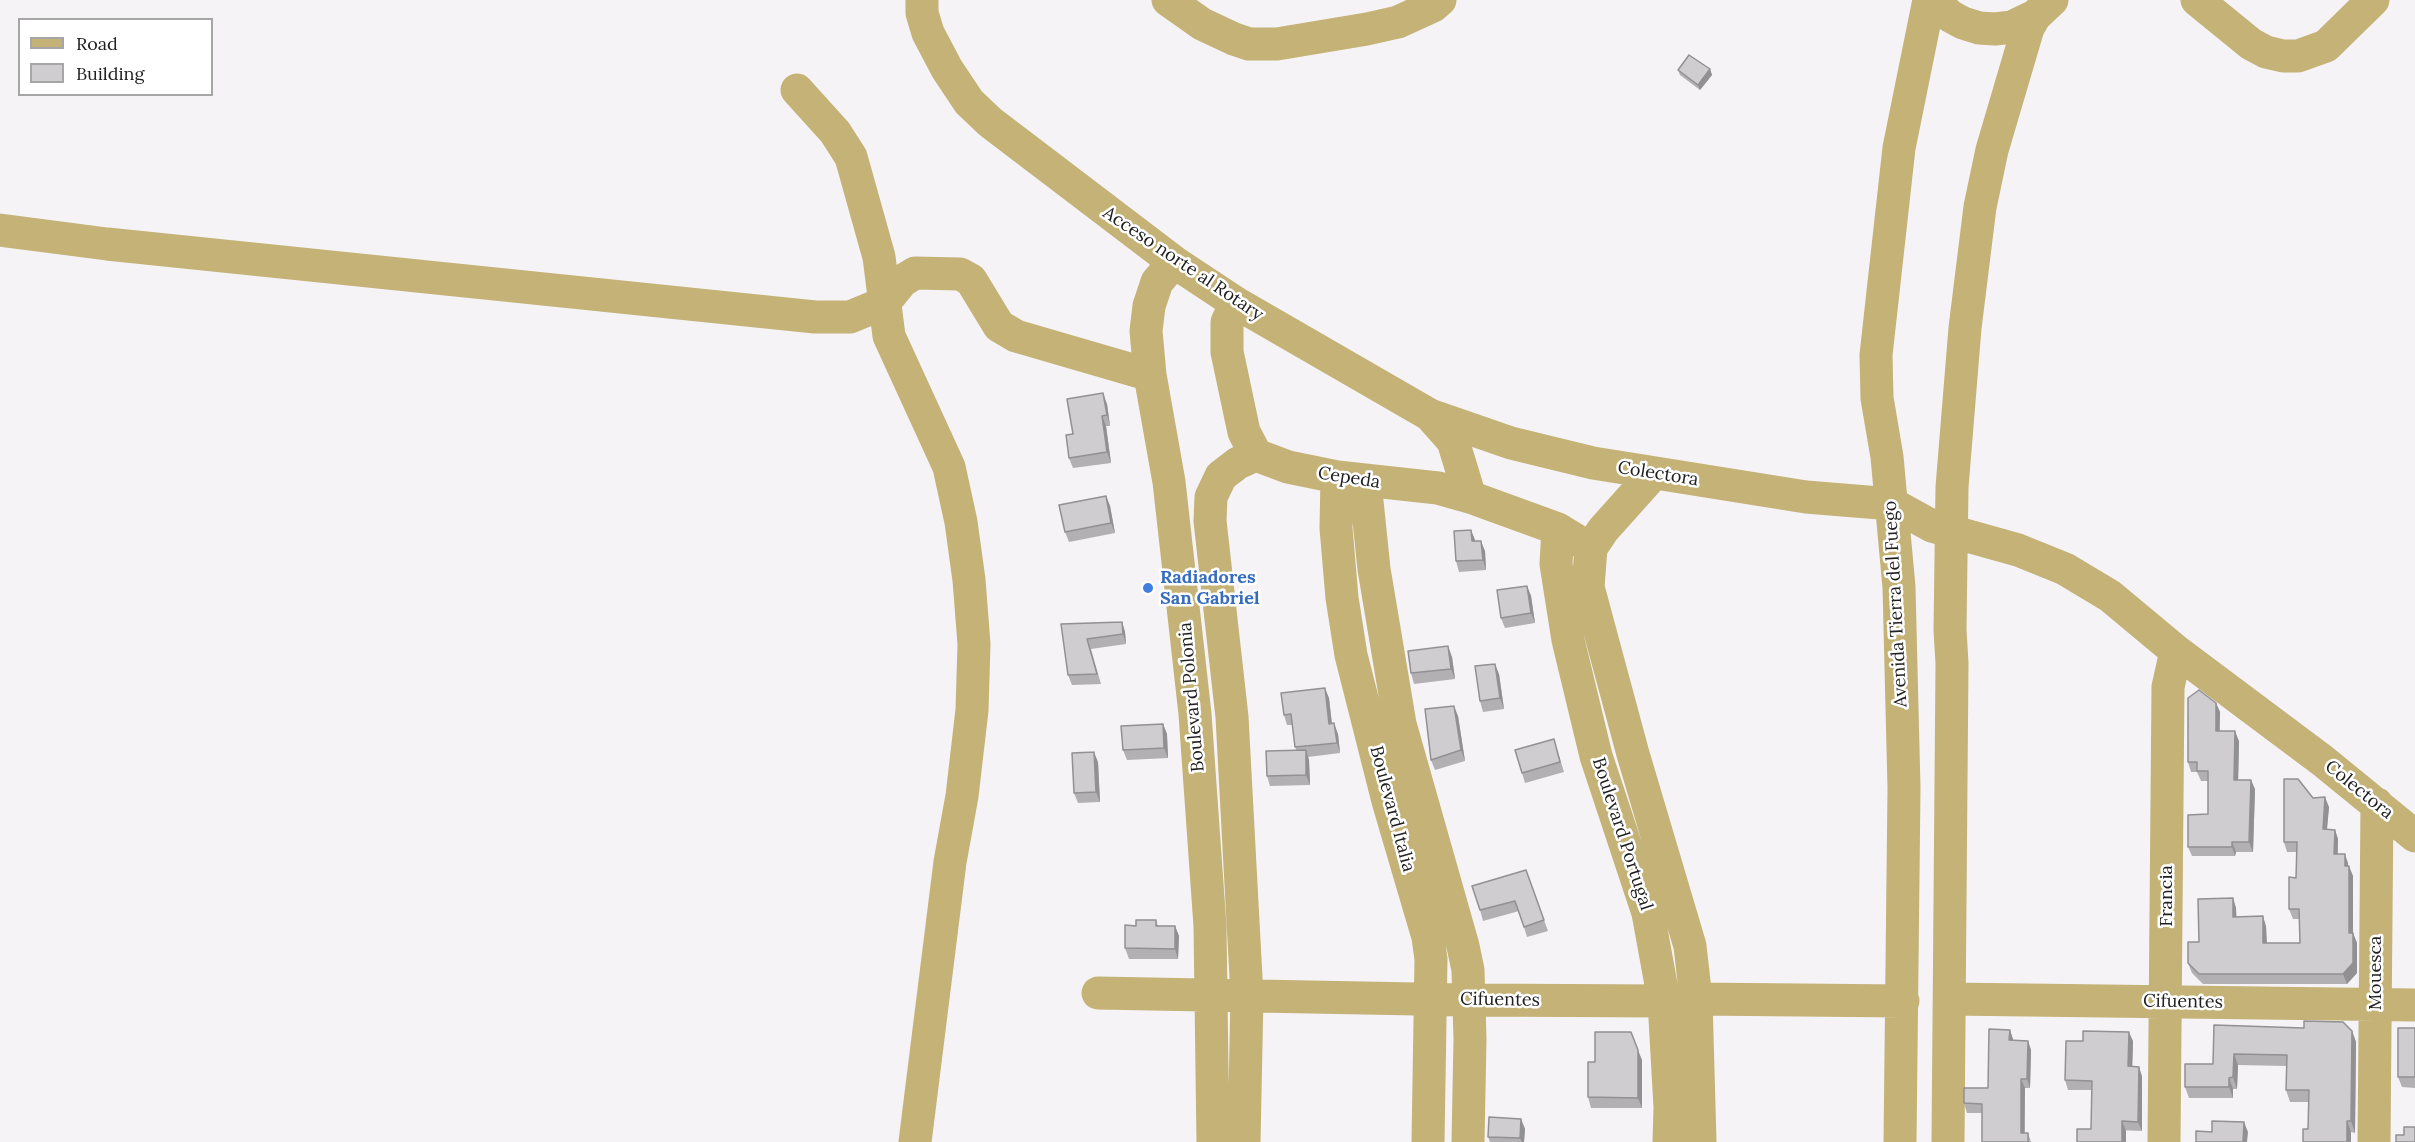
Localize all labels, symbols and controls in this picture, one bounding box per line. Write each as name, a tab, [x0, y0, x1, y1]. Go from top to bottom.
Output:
legend	[18, 18, 213, 96]
text: Road	[76, 32, 118, 55]
text: Building	[76, 62, 144, 85]
street label: Acceso norte al Rotary	[1099, 202, 1267, 326]
street label: Colectora	[1616, 457, 1700, 491]
street label: Cepeda	[1316, 462, 1382, 494]
street label: Avenida Tierra del Fuego	[1880, 500, 1912, 708]
place label: Radiadores San Gabriel	[1160, 567, 1260, 610]
marker: Radiadores San Gabriel	[1141, 581, 1155, 595]
street label: Boulevard Polonia	[1175, 621, 1209, 773]
street label: Boulevard Italia	[1365, 744, 1419, 874]
street label: Boulevard Portugal	[1587, 755, 1657, 913]
street label: Colectora	[2320, 756, 2398, 824]
street label: Francia	[2156, 865, 2178, 927]
street label: Mouesca	[2365, 936, 2387, 1010]
street label: Cifuentes	[1460, 989, 1540, 1011]
street label: Cifuentes	[2143, 991, 2223, 1013]

